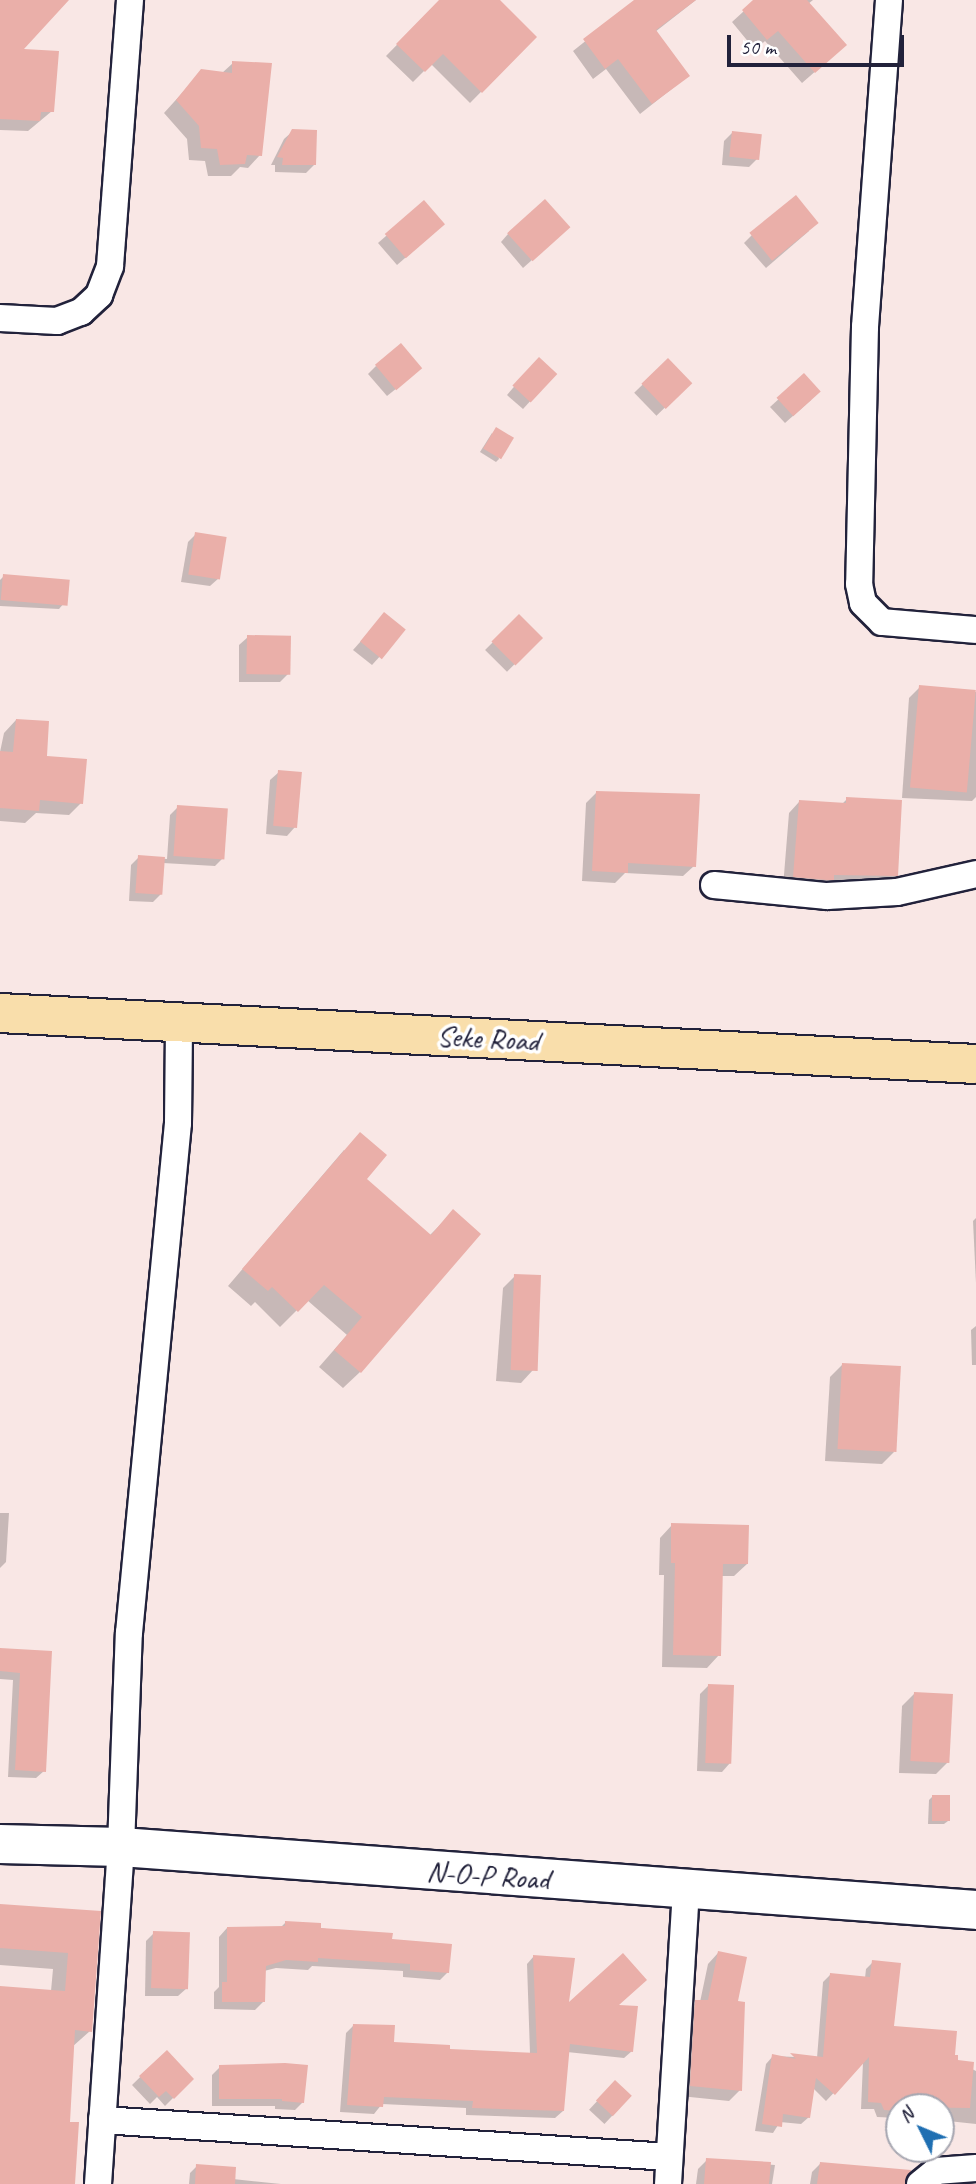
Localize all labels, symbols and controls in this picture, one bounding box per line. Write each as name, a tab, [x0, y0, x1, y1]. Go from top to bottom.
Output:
scale bar	[731, 21, 908, 65]
text: 50 m	[740, 34, 776, 60]
street label: Seke Road	[436, 1017, 540, 1059]
street label: N-O-P Road	[425, 1853, 551, 1897]
north arrow	[885, 2093, 955, 2163]
text: N	[893, 2103, 919, 2128]

